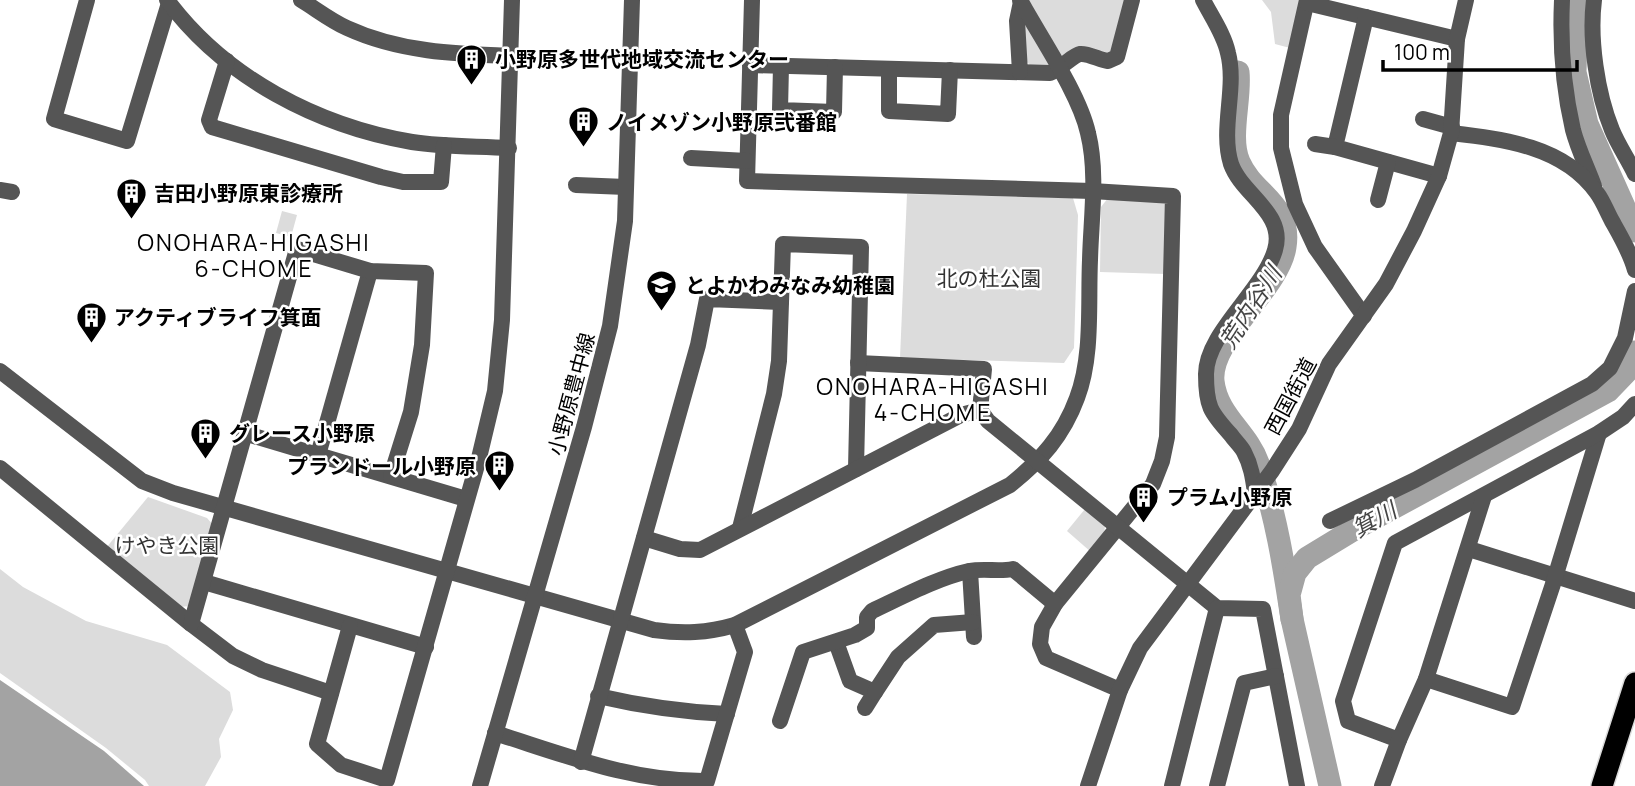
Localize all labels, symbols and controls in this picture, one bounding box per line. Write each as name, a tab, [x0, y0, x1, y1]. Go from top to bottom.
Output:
scale bar	[1383, 28, 1577, 72]
text: 100 m	[1394, 38, 1450, 66]
building icon: 小野原多世代地域交流センター	[455, 42, 489, 86]
place label: 小野原多世代地域交流センター	[495, 45, 789, 73]
building icon: ノイメゾン小野原弐番館	[566, 105, 600, 149]
place label: ノイメゾン小野原弐番館	[606, 108, 837, 136]
building icon: 吉田小野原東診療所	[114, 176, 148, 220]
place label: 吉田小野原東診療所	[154, 179, 343, 207]
district label: ONOHARA-HIGASHI 6-CHOME	[137, 226, 371, 284]
water label: 荒内谷川	[1212, 257, 1290, 354]
park label: 北の杜公園	[937, 264, 1042, 292]
school or university icon: とよかわみなみ幼稚園	[645, 268, 679, 312]
place label: とよかわみなみ幼稚園	[685, 271, 895, 299]
building icon: アクティブライフ箕面	[74, 300, 108, 344]
place label: アクティブライフ箕面	[114, 303, 322, 331]
street label: 小野原豊中線	[541, 330, 601, 458]
street label: 西国街道	[1258, 352, 1322, 440]
district label: ONOHARA-HIGASHI 4-CHOME	[816, 370, 1050, 428]
building icon: グレース小野原	[189, 416, 223, 460]
place label: グレース小野原	[229, 419, 375, 447]
building icon: プランドール小野原	[482, 449, 516, 493]
place label: プランドール小野原	[287, 452, 476, 480]
building icon: プラム小野原	[1127, 480, 1161, 524]
place label: プラム小野原	[1167, 483, 1292, 511]
water label: 箕川	[1346, 492, 1404, 544]
park label: けやき公園	[115, 531, 220, 559]

